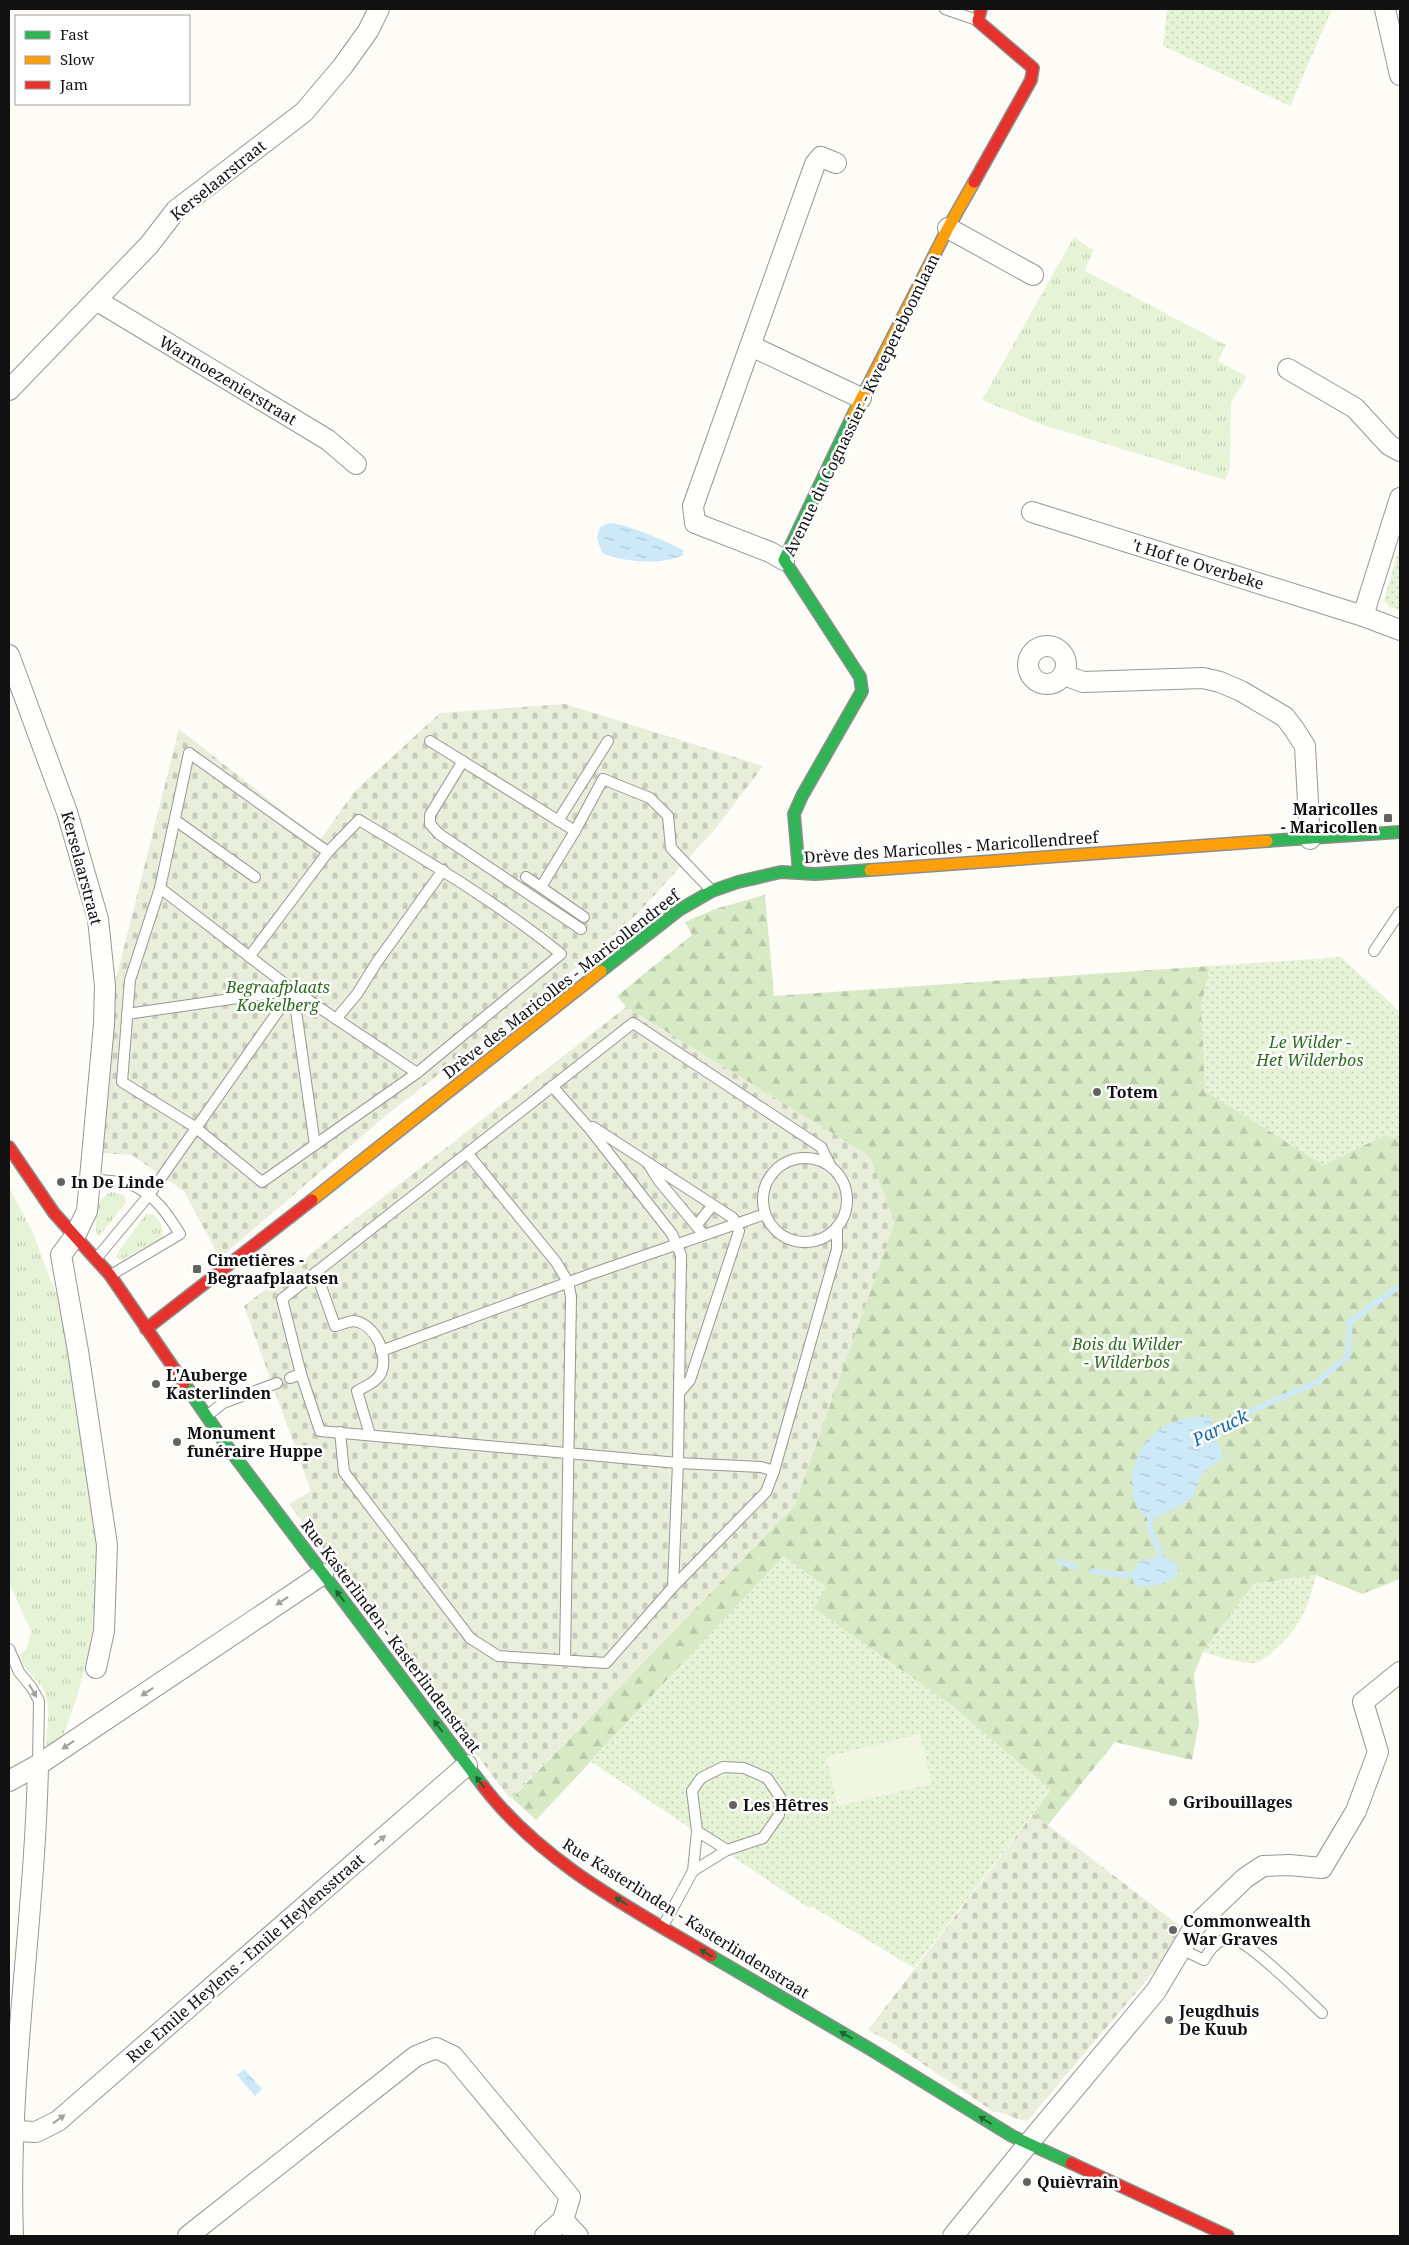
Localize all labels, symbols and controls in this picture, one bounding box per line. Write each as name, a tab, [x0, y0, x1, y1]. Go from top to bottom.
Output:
legend	[15, 15, 190, 105]
text: Fast	[60, 24, 89, 44]
text: Slow	[60, 49, 94, 69]
text: Jam	[59, 74, 88, 94]
street label: Kerselaarstraat	[166, 134, 271, 225]
street label: Avenue du Cognassier - Kweepereboomlaan	[778, 250, 944, 560]
street label: Warmoezenierstraat	[155, 330, 301, 430]
street label: 't Hof te Overbeke	[1129, 533, 1267, 595]
place label: Maricolles - Maricollen	[1281, 798, 1378, 838]
street label: Kerselaarstraat	[56, 809, 108, 928]
marker: Maricolles - Maricollen	[1382, 812, 1394, 824]
street label: Drève des Maricolles - Maricollendreef	[803, 826, 1101, 868]
street label: Drève des Maricolles - Maricollendreef	[438, 883, 686, 1084]
park label: Begraafplaats Koekelberg	[225, 976, 330, 1016]
park label: Le Wilder - Het Wilderbos	[1255, 1031, 1364, 1071]
place label: Totem	[1107, 1081, 1158, 1103]
marker: Totem	[1091, 1086, 1103, 1098]
place label: In De Linde	[71, 1171, 164, 1193]
marker: In De Linde	[55, 1176, 67, 1188]
place label: Cimetières - Begraafplaatsen	[207, 1249, 339, 1289]
marker: Cimetières - Begraafplaatsen	[191, 1263, 203, 1275]
park label: Bois du Wilder - Wilderbos	[1071, 1333, 1183, 1373]
place label: L'Auberge Kasterlinden	[166, 1364, 272, 1404]
marker: L'Auberge Kasterlinden	[150, 1378, 162, 1390]
water label: Paruck	[1187, 1403, 1253, 1451]
place label: Monument funéraire Huppe	[187, 1422, 323, 1462]
marker: Monument funéraire Huppe	[171, 1436, 183, 1448]
street label: Rue Kasterlinden - Kasterlindenstraat	[296, 1515, 486, 1757]
one-way arrow	[334, 1590, 345, 1603]
one-way arrow	[276, 1596, 289, 1606]
one-way arrow	[29, 1684, 38, 1697]
one-way arrow	[141, 1687, 154, 1696]
one-way arrow	[432, 1720, 443, 1733]
one-way arrow	[61, 1740, 75, 1750]
one-way arrow	[475, 1776, 486, 1789]
place label: Gribouillages	[1183, 1791, 1293, 1813]
place label: Les Hêtres	[743, 1794, 829, 1816]
marker: Gribouillages	[1167, 1796, 1179, 1808]
marker: Les Hêtres	[727, 1799, 739, 1811]
street label: Rue Kasterlinden - Kasterlindenstraat	[559, 1833, 814, 2004]
one-way arrow	[374, 1835, 386, 1846]
street label: Rue Emile Heylens - Emile Heylensstraat	[121, 1848, 369, 2068]
one-way arrow	[614, 1896, 627, 1905]
place label: Commonwealth War Graves	[1183, 1910, 1311, 1950]
marker: Commonwealth War Graves	[1167, 1924, 1179, 1936]
one-way arrow	[700, 1948, 713, 1957]
place label: Jeugdhuis De Kuub	[1178, 2000, 1259, 2040]
marker: Jeugdhuis De Kuub	[1163, 2014, 1175, 2026]
one-way arrow	[840, 2031, 853, 2040]
one-way arrow	[52, 2113, 65, 2124]
one-way arrow	[979, 2115, 992, 2124]
place label: Quièvrain	[1037, 2171, 1119, 2193]
marker: Quièvrain	[1021, 2176, 1033, 2188]

